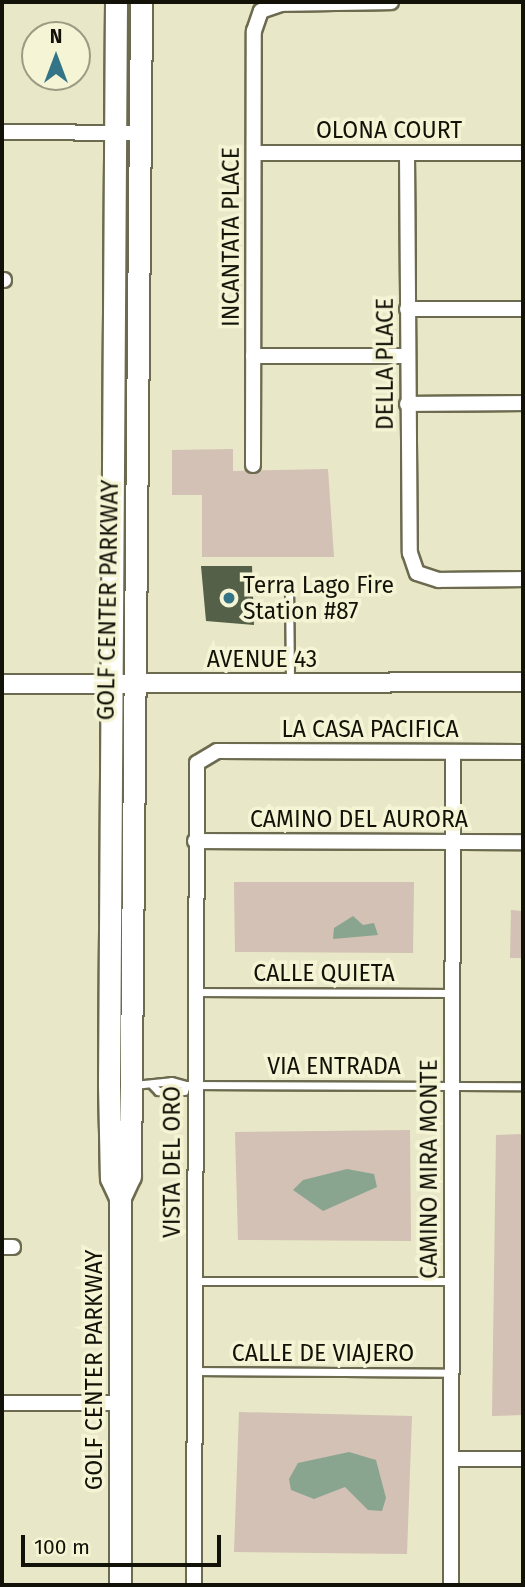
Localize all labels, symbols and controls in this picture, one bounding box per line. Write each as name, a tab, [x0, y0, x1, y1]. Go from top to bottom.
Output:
north arrow	[21, 21, 91, 91]
text: N	[50, 25, 62, 48]
street label: OLONA COURT	[316, 116, 462, 144]
street label: INCANTATA PLACE	[217, 147, 245, 327]
street label: DELLA PLACE	[371, 298, 399, 430]
street label: GOLF CENTER PARKWAY	[92, 479, 124, 721]
place label: Terra Lago Fire Station #87	[243, 571, 394, 625]
marker: Terra Lago Fire Station #87	[221, 590, 237, 606]
street label: AVENUE 43	[207, 645, 317, 673]
street label: LA CASA PACIFICA	[281, 715, 459, 743]
street label: CAMINO DEL AURORA	[250, 805, 468, 833]
street label: CALLE QUIETA	[253, 959, 395, 987]
street label: VIA ENTRADA	[267, 1052, 401, 1080]
street label: CAMINO MIRA MONTE	[415, 1059, 443, 1279]
street label: VISTA DEL ORO	[158, 1086, 186, 1238]
street label: GOLF CENTER PARKWAY	[80, 1250, 108, 1490]
street label: CALLE DE VIAJERO	[232, 1339, 414, 1367]
scale bar	[24, 1520, 224, 1564]
text: 100 m	[34, 1534, 90, 1560]

